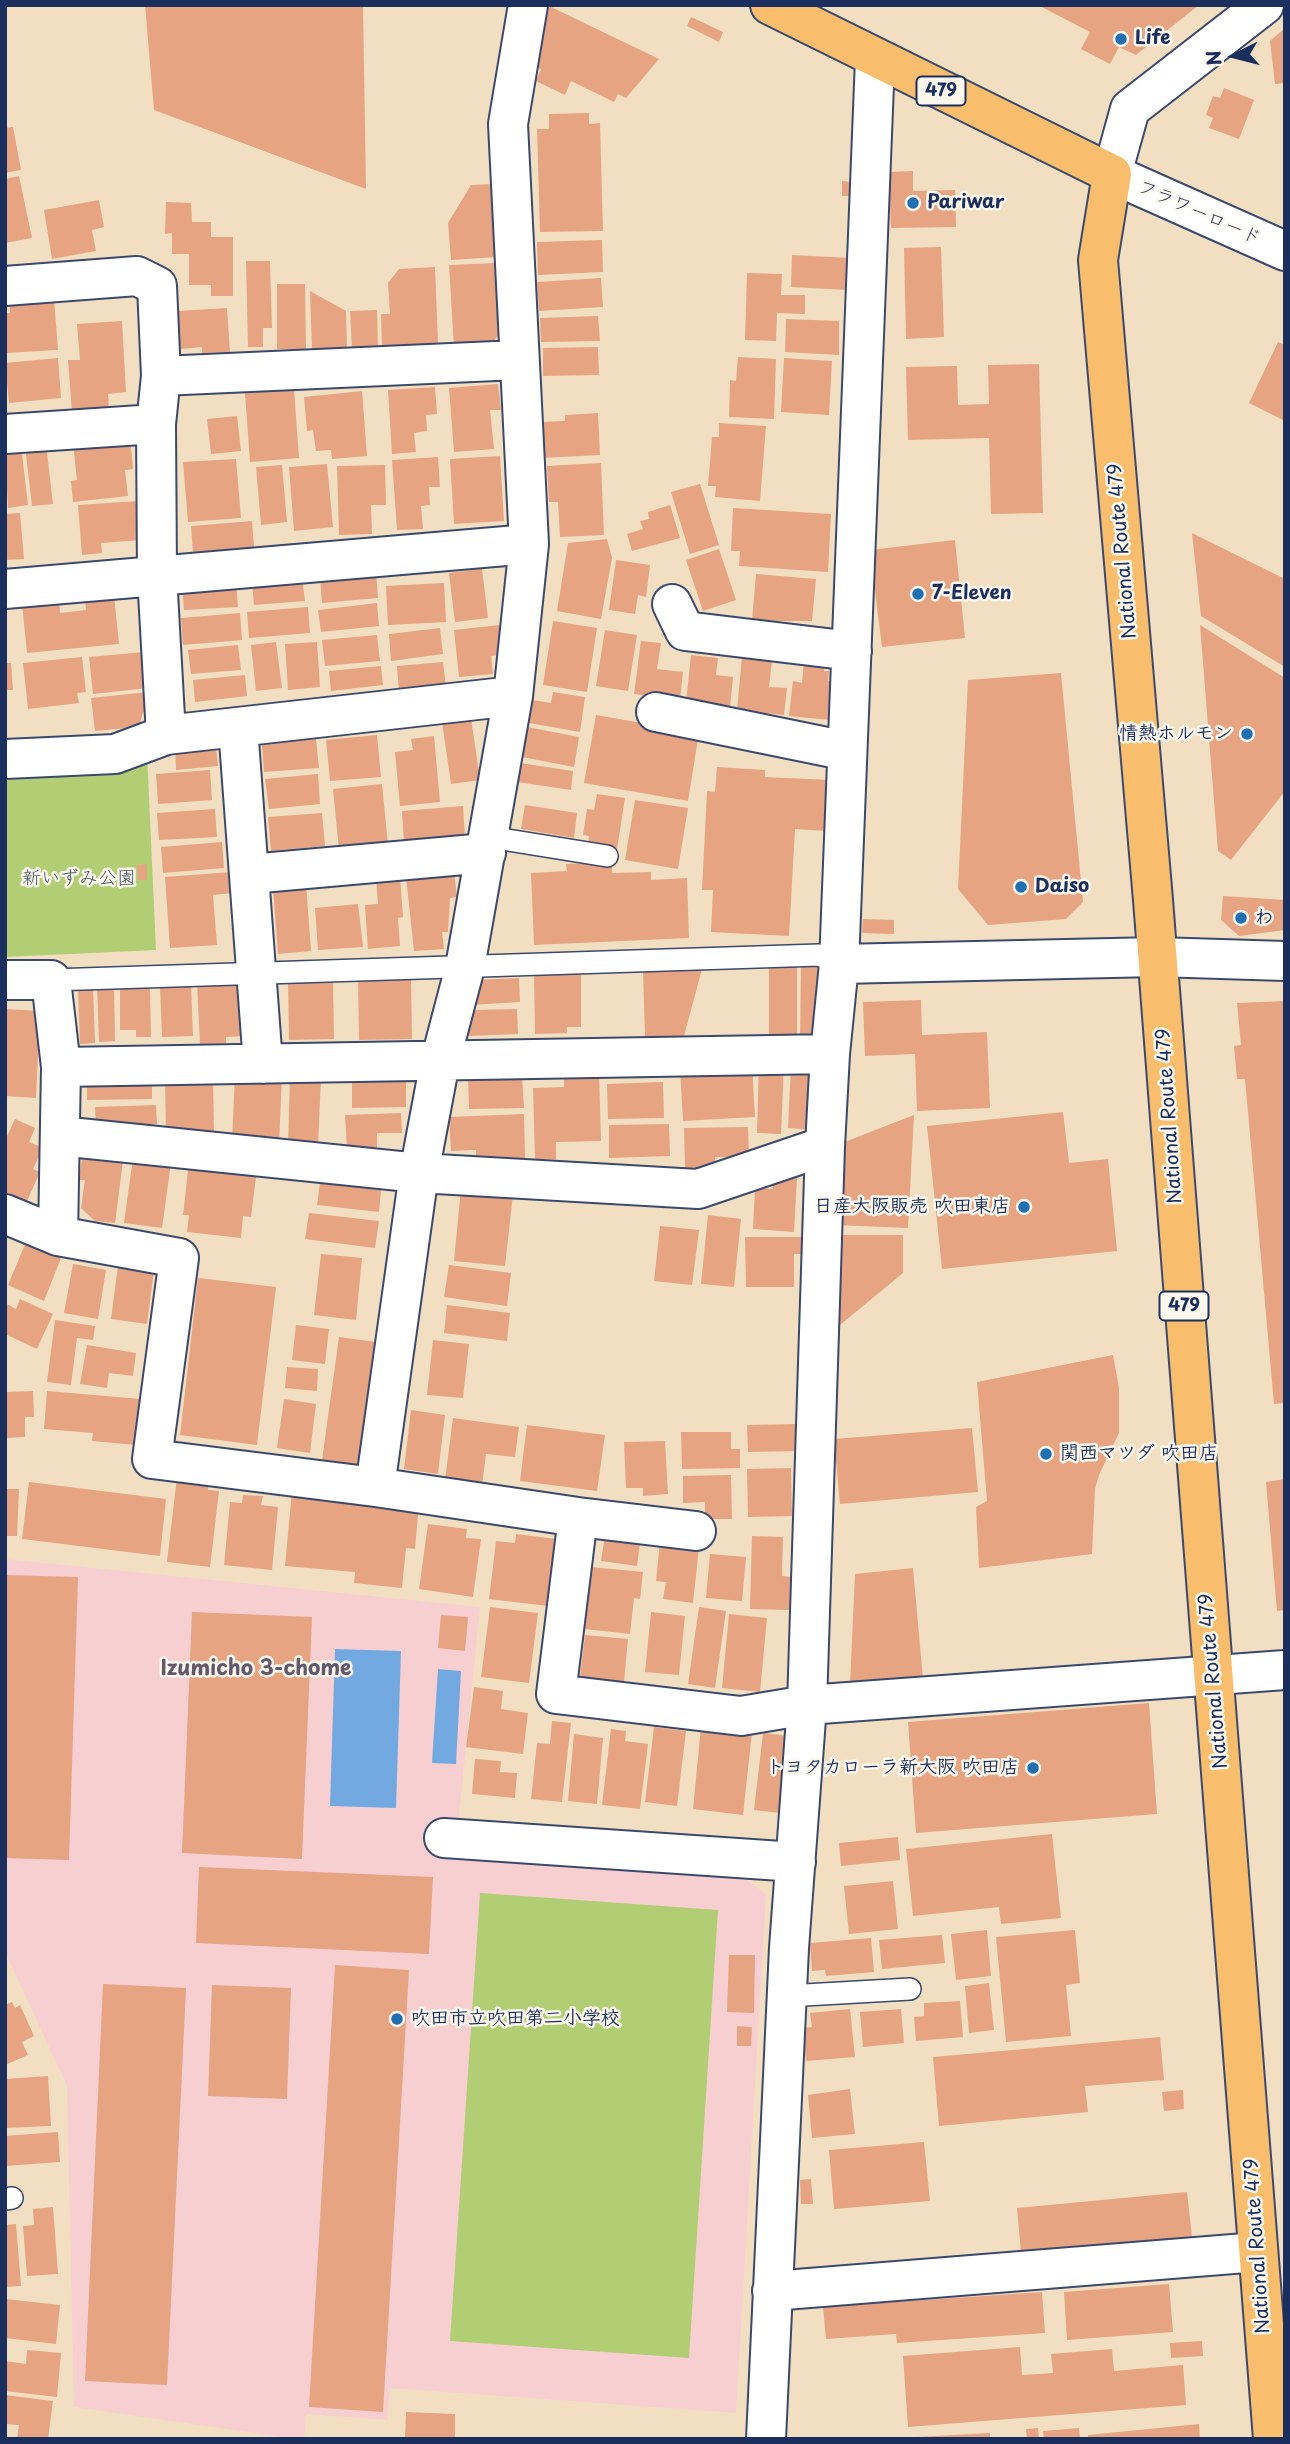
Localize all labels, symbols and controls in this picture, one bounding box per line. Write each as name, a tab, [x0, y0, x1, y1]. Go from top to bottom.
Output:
north arrow	[1199, 21, 1269, 91]
place label: Life	[1135, 28, 1171, 50]
marker: Life	[1113, 31, 1129, 47]
text: N	[1198, 49, 1228, 67]
road number: 479	[916, 76, 965, 106]
street label: フラワーロード	[1134, 176, 1264, 250]
place label: Pariwar	[927, 192, 1005, 214]
marker: Pariwar	[905, 195, 921, 211]
street label: National Route 479	[1104, 462, 1142, 640]
place label: 7-Eleven	[932, 583, 1012, 605]
marker: 7-Eleven	[910, 586, 926, 602]
place label: 情熱ホルモン	[1119, 723, 1233, 745]
marker: 情熱ホルモン	[1239, 726, 1255, 742]
park label: 新いずみ公園	[22, 868, 136, 890]
place label: Daiso	[1035, 876, 1089, 898]
marker: Daiso	[1013, 879, 1029, 895]
place label: わ	[1255, 907, 1274, 929]
marker: わ	[1233, 910, 1249, 926]
street label: National Route 479	[1152, 1027, 1188, 1205]
place label: 日産大阪販売 吹田東店	[814, 1196, 1010, 1218]
marker: 日産大阪販売 吹田東店	[1016, 1199, 1032, 1215]
road number: 479	[1160, 1292, 1208, 1321]
place label: 関西マツダ 吹田店	[1060, 1443, 1218, 1465]
marker: 関西マツダ 吹田店	[1038, 1446, 1054, 1462]
street label: National Route 479	[1195, 1592, 1233, 1770]
district label: Izumicho 3-chome	[161, 1656, 351, 1682]
place label: トヨタカローラ新大阪 吹田店	[766, 1757, 1019, 1779]
marker: トヨタカローラ新大阪 吹田店	[1025, 1760, 1041, 1776]
place label: 吹田市立吹田第二小学校	[411, 2008, 620, 2030]
marker: 吹田市立吹田第二小学校	[389, 2011, 405, 2027]
street label: National Route 479	[1240, 2157, 1276, 2335]

